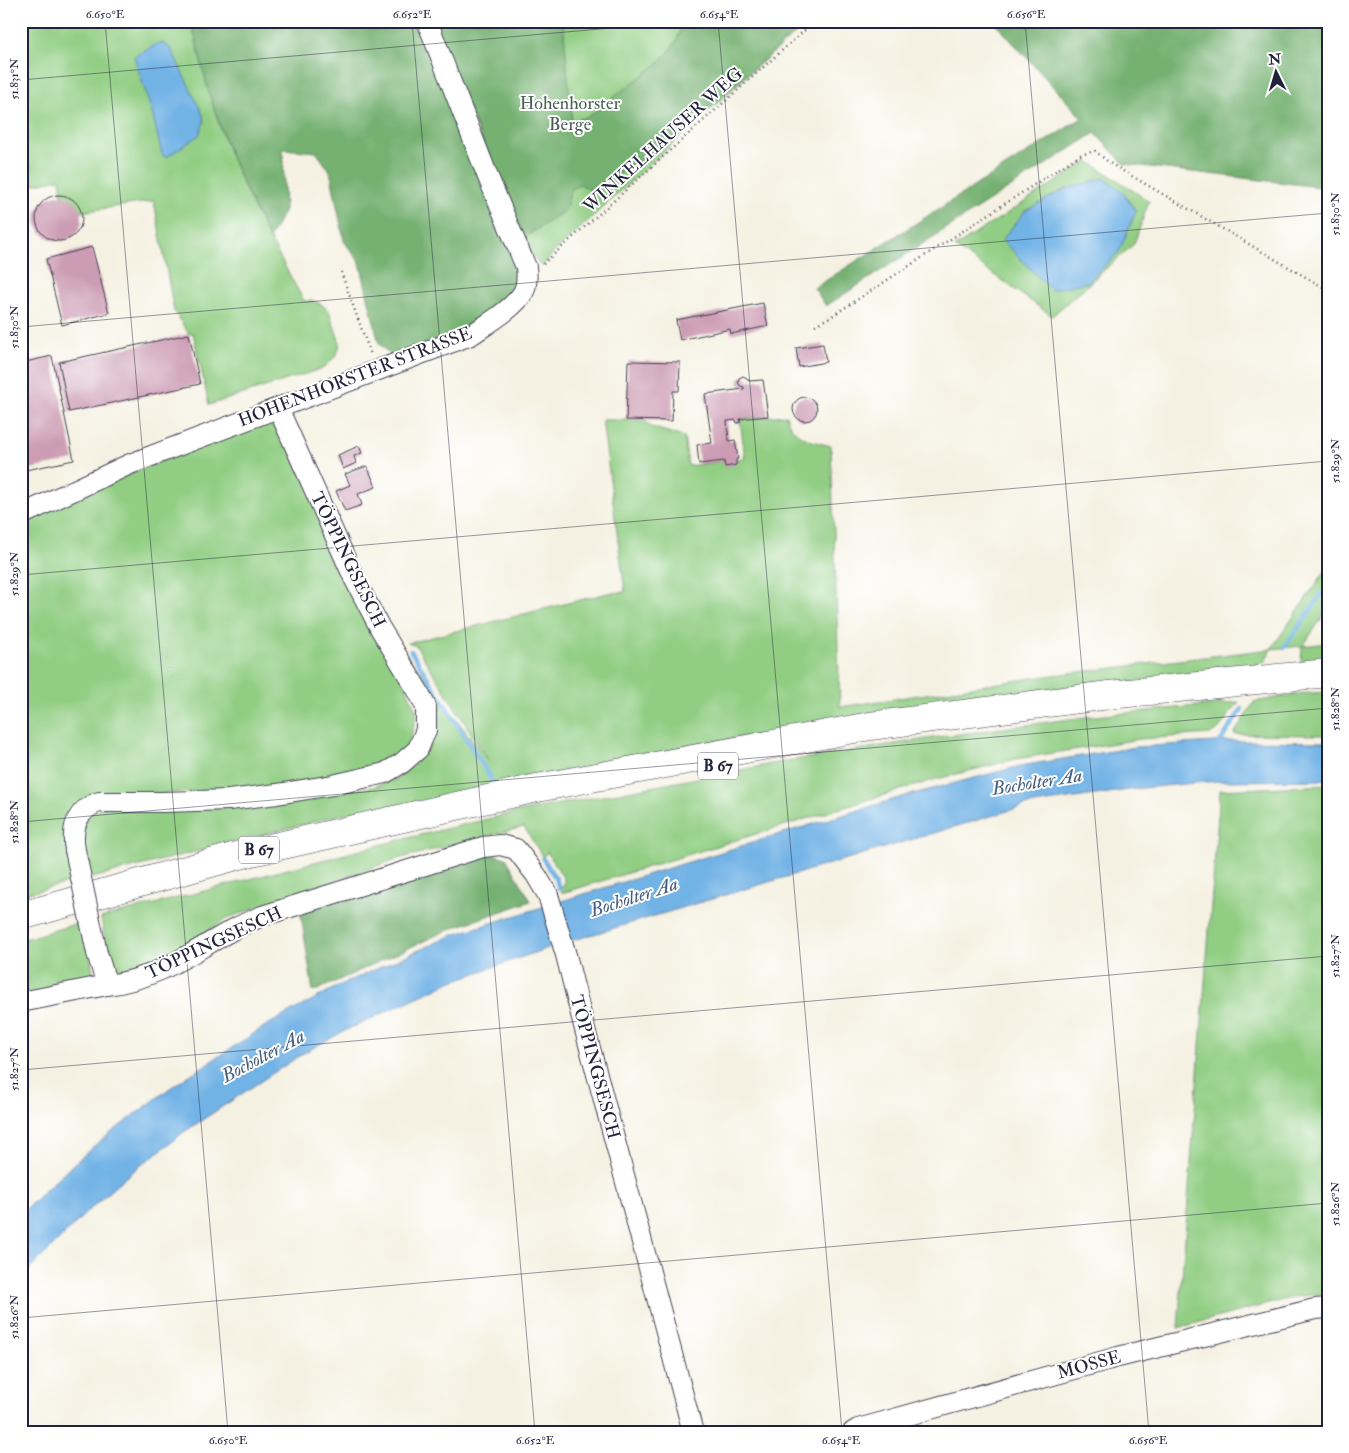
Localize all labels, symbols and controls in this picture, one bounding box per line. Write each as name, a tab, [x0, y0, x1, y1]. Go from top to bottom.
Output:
text: 6.650°E	[86, 7, 125, 22]
text: 6.652°E	[393, 7, 432, 22]
text: 6.654°E	[700, 7, 739, 22]
text: 6.656°E	[1007, 7, 1046, 22]
north arrow	[1252, 48, 1302, 98]
text: N	[1267, 50, 1282, 69]
text: 51.831°N	[7, 58, 22, 100]
street label: WINKELHAUSER WEG	[578, 62, 748, 219]
park label: Hohenhorster Berge	[520, 92, 620, 136]
text: 51.830°N	[1328, 192, 1343, 236]
text: 51.830°N	[7, 305, 22, 349]
street label: HOHENHORSTER STRASSE	[235, 322, 475, 432]
text: 51.829°N	[1328, 438, 1343, 483]
street label: TÖPPINGSESCH	[305, 488, 391, 632]
text: 51.829°N	[7, 551, 22, 596]
text: 51.828°N	[1328, 687, 1343, 731]
road number: B 67	[698, 752, 738, 779]
water label: Bocholter Aa	[989, 763, 1084, 801]
text: 51.828°N	[7, 800, 22, 844]
road number: B 67	[239, 836, 279, 864]
water label: Bocholter Aa	[586, 871, 681, 923]
street label: TÖPPINGSESCH	[142, 901, 286, 985]
text: 51.827°N	[1328, 934, 1343, 978]
street label: TÖPPINGSESCH	[565, 992, 625, 1142]
water label: Bocholter Aa	[216, 1024, 309, 1088]
text: 51.827°N	[7, 1047, 22, 1091]
text: 51.826°N	[1328, 1181, 1343, 1226]
text: 51.826°N	[7, 1294, 22, 1339]
street label: MOSSE	[1055, 1345, 1123, 1385]
text: 6.650°E	[209, 1433, 248, 1448]
text: 6.652°E	[516, 1433, 555, 1448]
text: 6.654°E	[822, 1433, 861, 1448]
text: 6.656°E	[1129, 1433, 1168, 1448]

